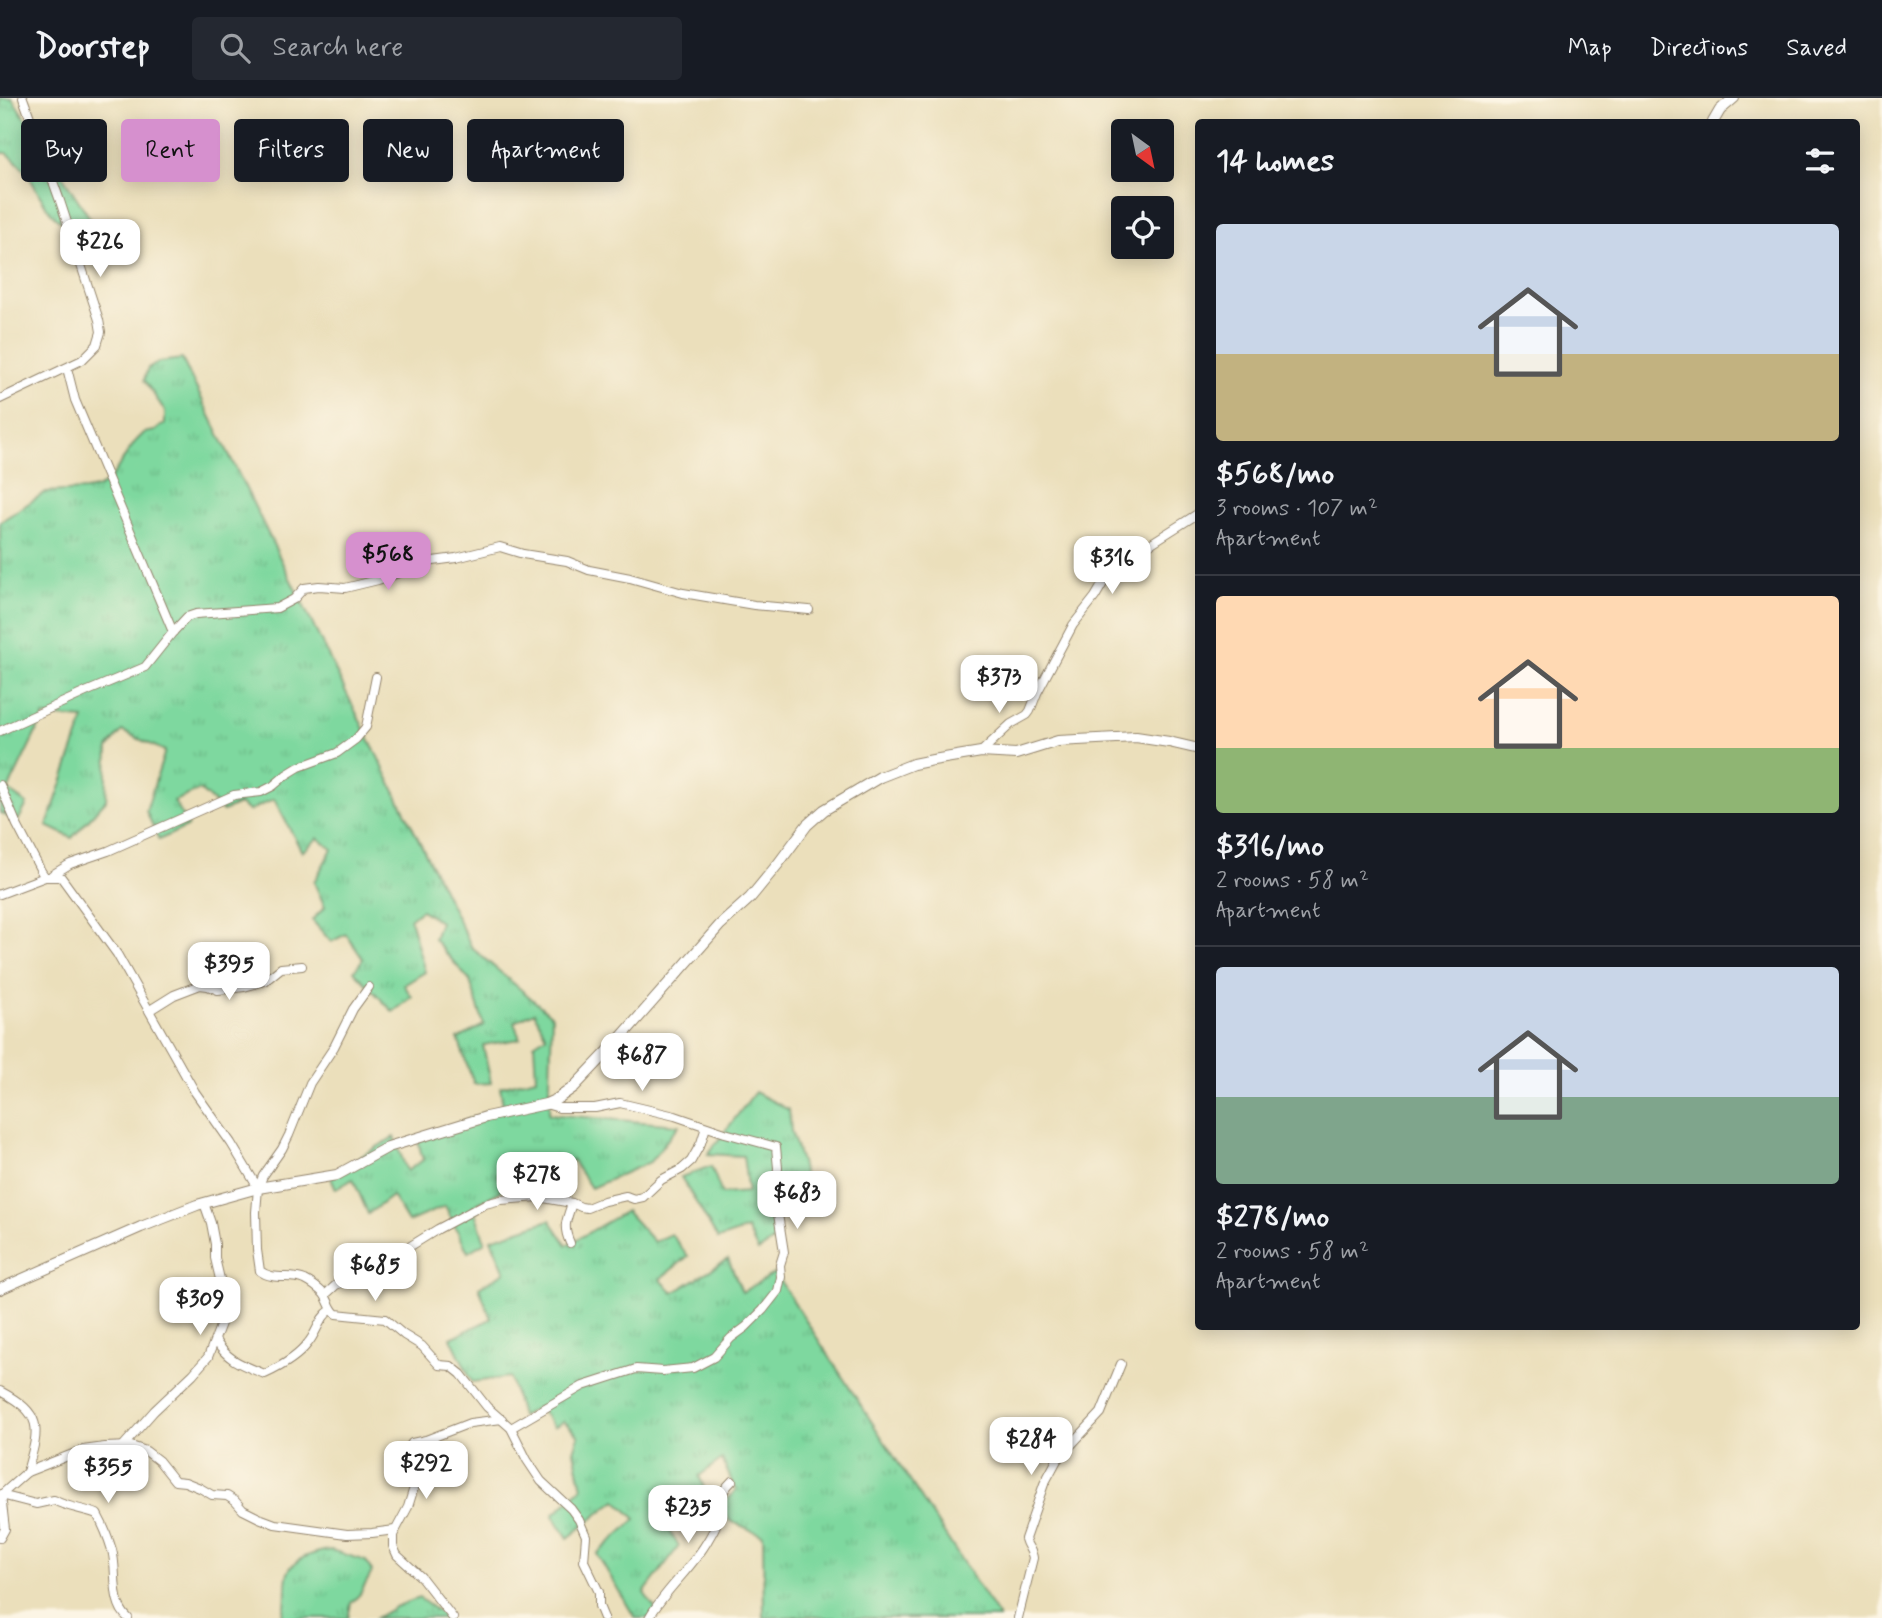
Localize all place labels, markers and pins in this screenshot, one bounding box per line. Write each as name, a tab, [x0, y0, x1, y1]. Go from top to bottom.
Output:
pin: $226	[59, 220, 141, 279]
pin: $568	[347, 532, 429, 592]
pin: $316	[1071, 536, 1153, 596]
pin: $373	[958, 656, 1040, 715]
pin: $395	[188, 942, 270, 1002]
pin: $687	[601, 1034, 683, 1093]
pin: $278	[496, 1152, 578, 1212]
pin: $683	[756, 1172, 838, 1231]
pin: $685	[334, 1244, 416, 1303]
pin: $309	[159, 1278, 241, 1337]
pin: $284	[990, 1418, 1072, 1477]
pin: $292	[385, 1442, 467, 1501]
pin: $355	[67, 1446, 149, 1505]
pin: $235	[647, 1486, 729, 1545]

